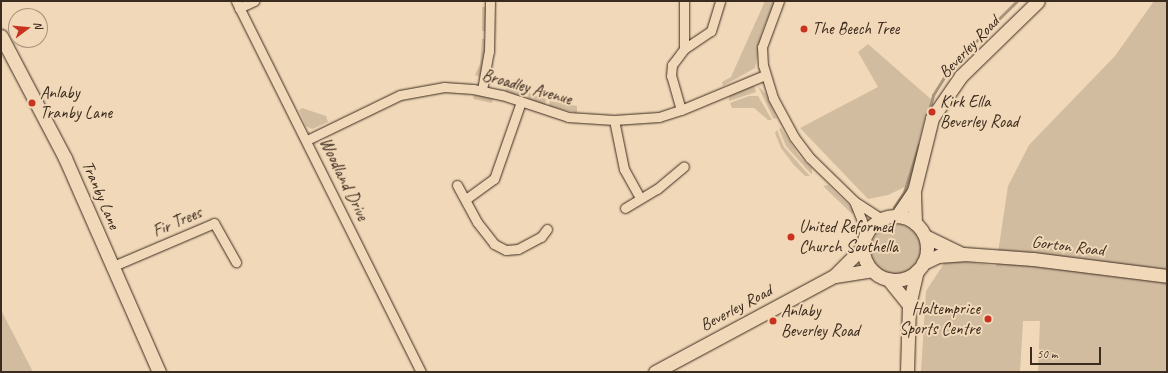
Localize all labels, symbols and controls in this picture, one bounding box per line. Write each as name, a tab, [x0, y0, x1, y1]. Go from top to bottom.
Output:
north arrow	[8, 8, 48, 48]
street label: Beverley Road	[934, 12, 1004, 82]
place label: The Beech Tree	[812, 19, 899, 39]
text: N	[31, 20, 46, 30]
marker: The Beech Tree	[799, 24, 809, 34]
street label: Broadley Avenue	[480, 65, 574, 109]
place label: Anlaby Tranby Lane	[40, 83, 113, 123]
place label: Kirk Ella Beverley Road	[940, 92, 1018, 132]
marker: Anlaby Tranby Lane	[27, 98, 37, 108]
marker: Kirk Ella Beverley Road	[927, 107, 937, 117]
street label: Woodland Drive	[315, 134, 373, 224]
street label: Tranby Lane	[77, 158, 125, 232]
street label: Fir Trees	[150, 202, 204, 242]
place label: United Reformed Church Southella	[799, 217, 898, 257]
street label: Gorton Road	[1031, 231, 1105, 261]
marker: United Reformed Church Southella	[786, 232, 796, 242]
street label: Beverley Road	[697, 281, 775, 335]
place label: Haltemprice Sports Centre	[899, 299, 980, 339]
place label: Anlaby Beverley Road	[781, 301, 859, 341]
marker: Haltemprice Sports Centre	[983, 314, 993, 324]
marker: Anlaby Beverley Road	[768, 316, 778, 326]
scale bar	[1032, 339, 1103, 365]
text: 50 m	[1037, 346, 1057, 362]

